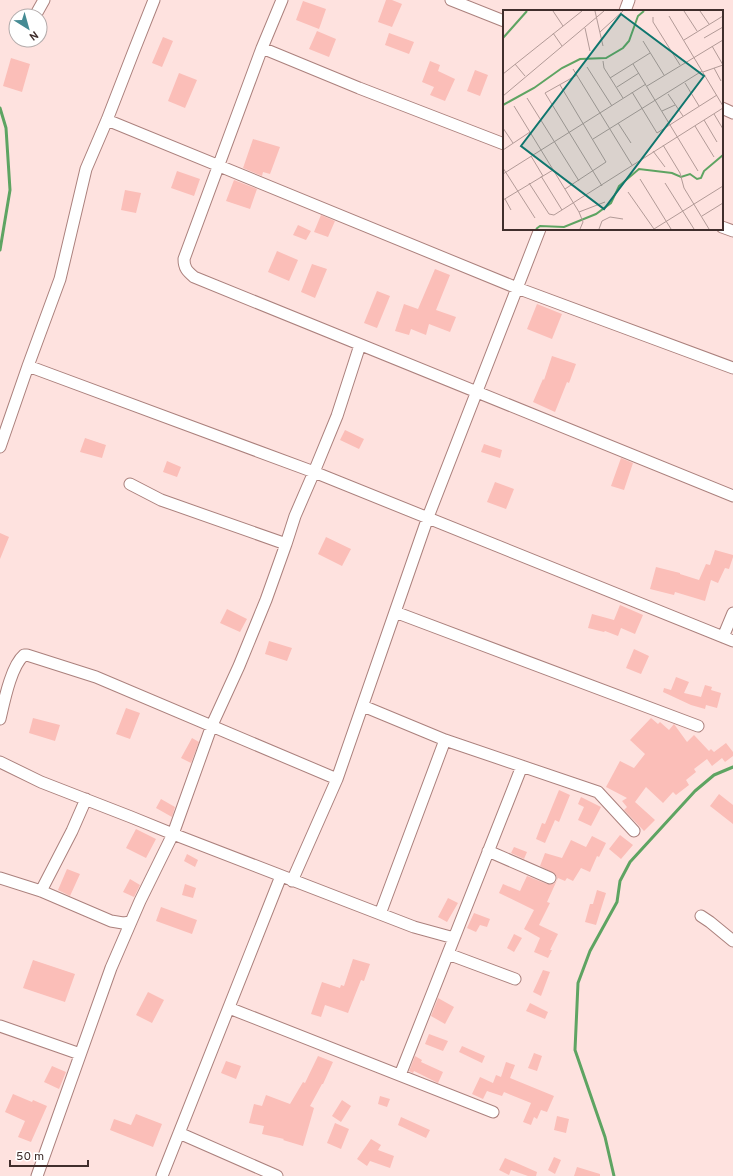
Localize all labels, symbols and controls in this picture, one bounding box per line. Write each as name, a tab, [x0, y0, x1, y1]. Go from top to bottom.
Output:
north arrow	[8, 8, 48, 48]
inset map	[503, 10, 723, 230]
text: N	[26, 27, 41, 43]
scale bar	[10, 1142, 88, 1168]
text: 50 m	[16, 1149, 44, 1165]

